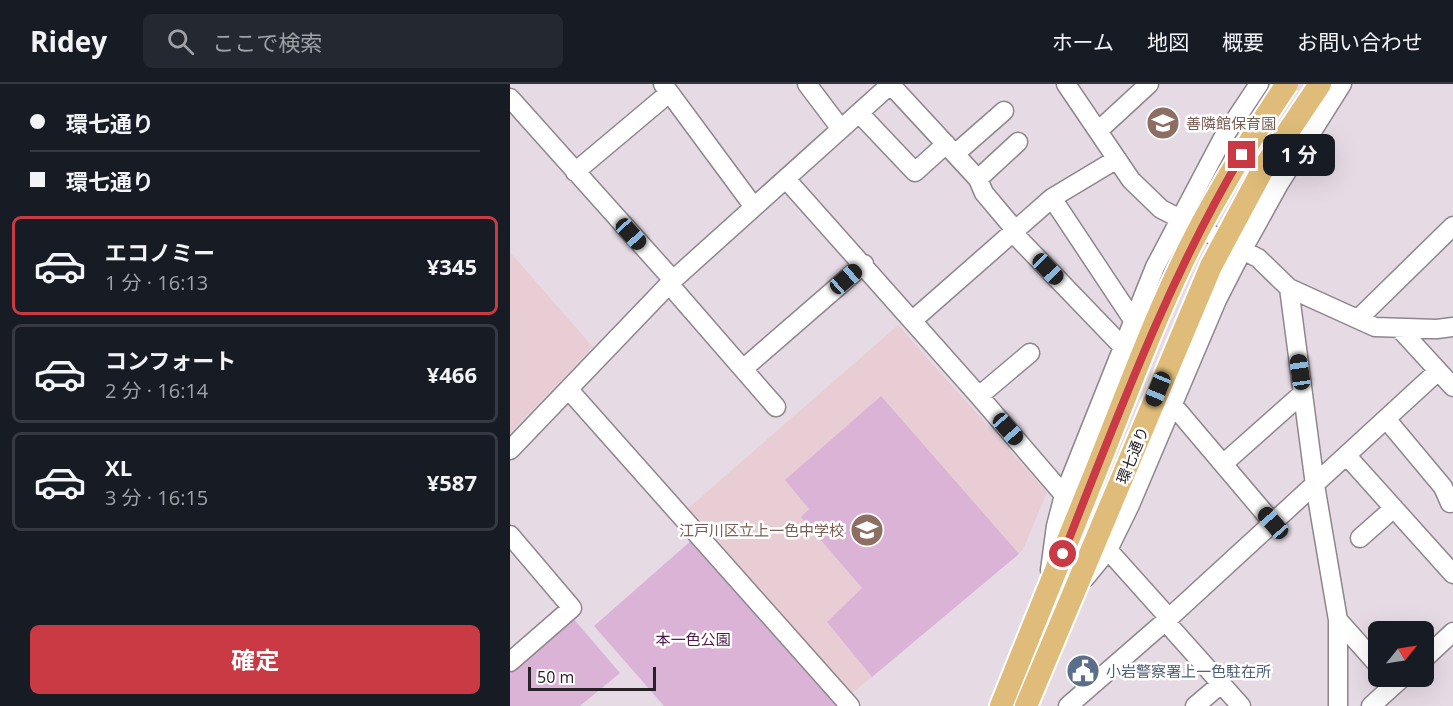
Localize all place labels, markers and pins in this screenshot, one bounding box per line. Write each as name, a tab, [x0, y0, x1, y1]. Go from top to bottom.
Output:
school or university icon: 善隣館保育園	[1145, 105, 1181, 141]
place label: 善隣館保育園	[1186, 113, 1276, 133]
school or university icon: 江戸川区立上一色中学校	[849, 512, 885, 548]
place label: 江戸川区立上一色中学校	[679, 520, 844, 540]
public building icon: 小岩警察署上一色駐在所	[1065, 653, 1101, 689]
place label: 小岩警察署上一色駐在所	[1106, 661, 1271, 681]

